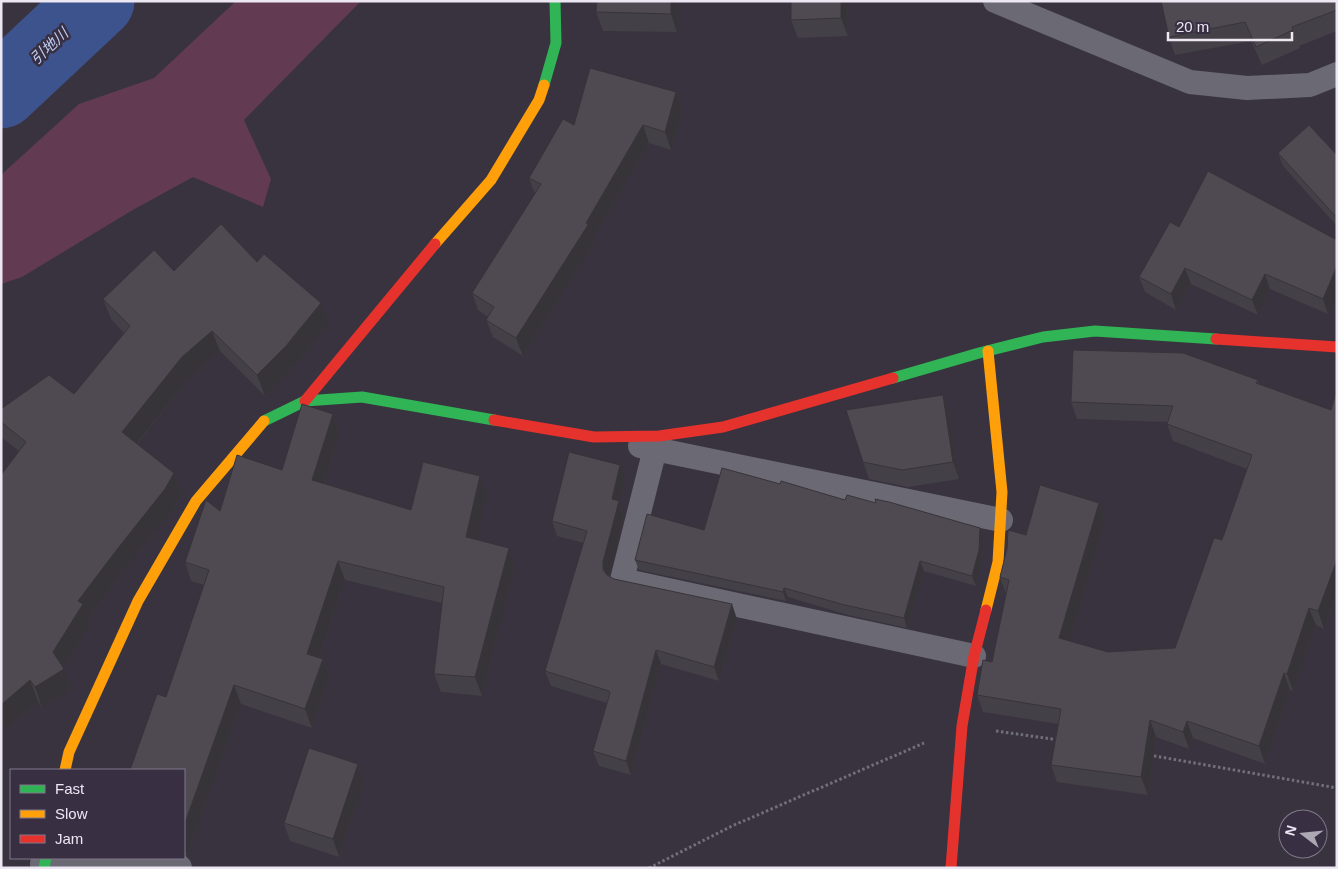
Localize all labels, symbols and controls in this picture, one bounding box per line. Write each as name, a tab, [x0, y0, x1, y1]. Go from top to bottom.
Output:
scale bar	[1168, 10, 1292, 42]
text: 20 m	[1176, 18, 1209, 35]
water label: 引地川	[27, 23, 73, 68]
legend	[10, 769, 185, 859]
text: Fast	[55, 780, 85, 797]
text: Slow	[55, 805, 88, 822]
north arrow	[1278, 809, 1328, 859]
text: N	[1281, 823, 1300, 837]
text: Jam	[55, 830, 83, 847]

